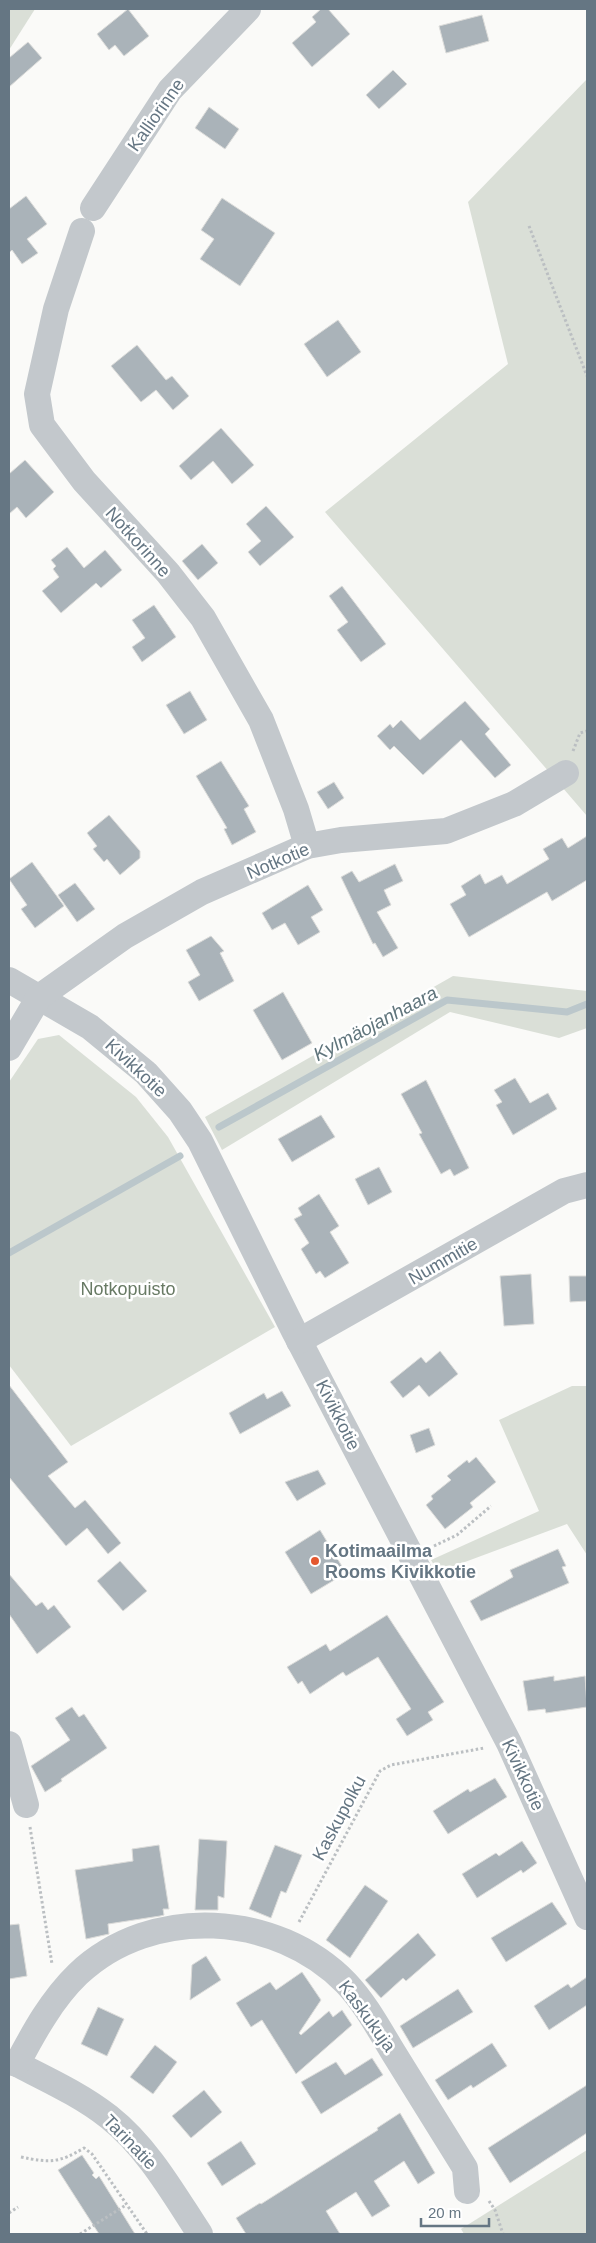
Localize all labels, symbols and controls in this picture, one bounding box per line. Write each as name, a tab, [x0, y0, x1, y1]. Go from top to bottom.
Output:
street label: Kalliorinne	[124, 75, 188, 155]
street label: Notkorinne	[101, 503, 175, 581]
street label: Notkotie	[244, 839, 312, 883]
water label: Kylmäojanhaara	[310, 982, 441, 1065]
street label: Kivikkotie	[101, 1035, 171, 1101]
street label: Nummitie	[405, 1233, 481, 1289]
park label: Notkopuisto	[80, 1279, 176, 1299]
street label: Kivikkotie	[312, 1377, 364, 1453]
place label: Kotimaailma Rooms Kivikkotie	[325, 1541, 476, 1582]
marker: Kotimaailma Rooms Kivikkotie	[309, 1555, 321, 1567]
street label: Kivikkotie	[498, 1736, 548, 1814]
street label: Kaskupolku	[308, 1772, 370, 1864]
street label: Kaskukuja	[334, 1977, 400, 2056]
street label: Tarinatie	[99, 2111, 161, 2173]
scale bar	[421, 2196, 488, 2228]
text: 20 m	[428, 2204, 461, 2221]

